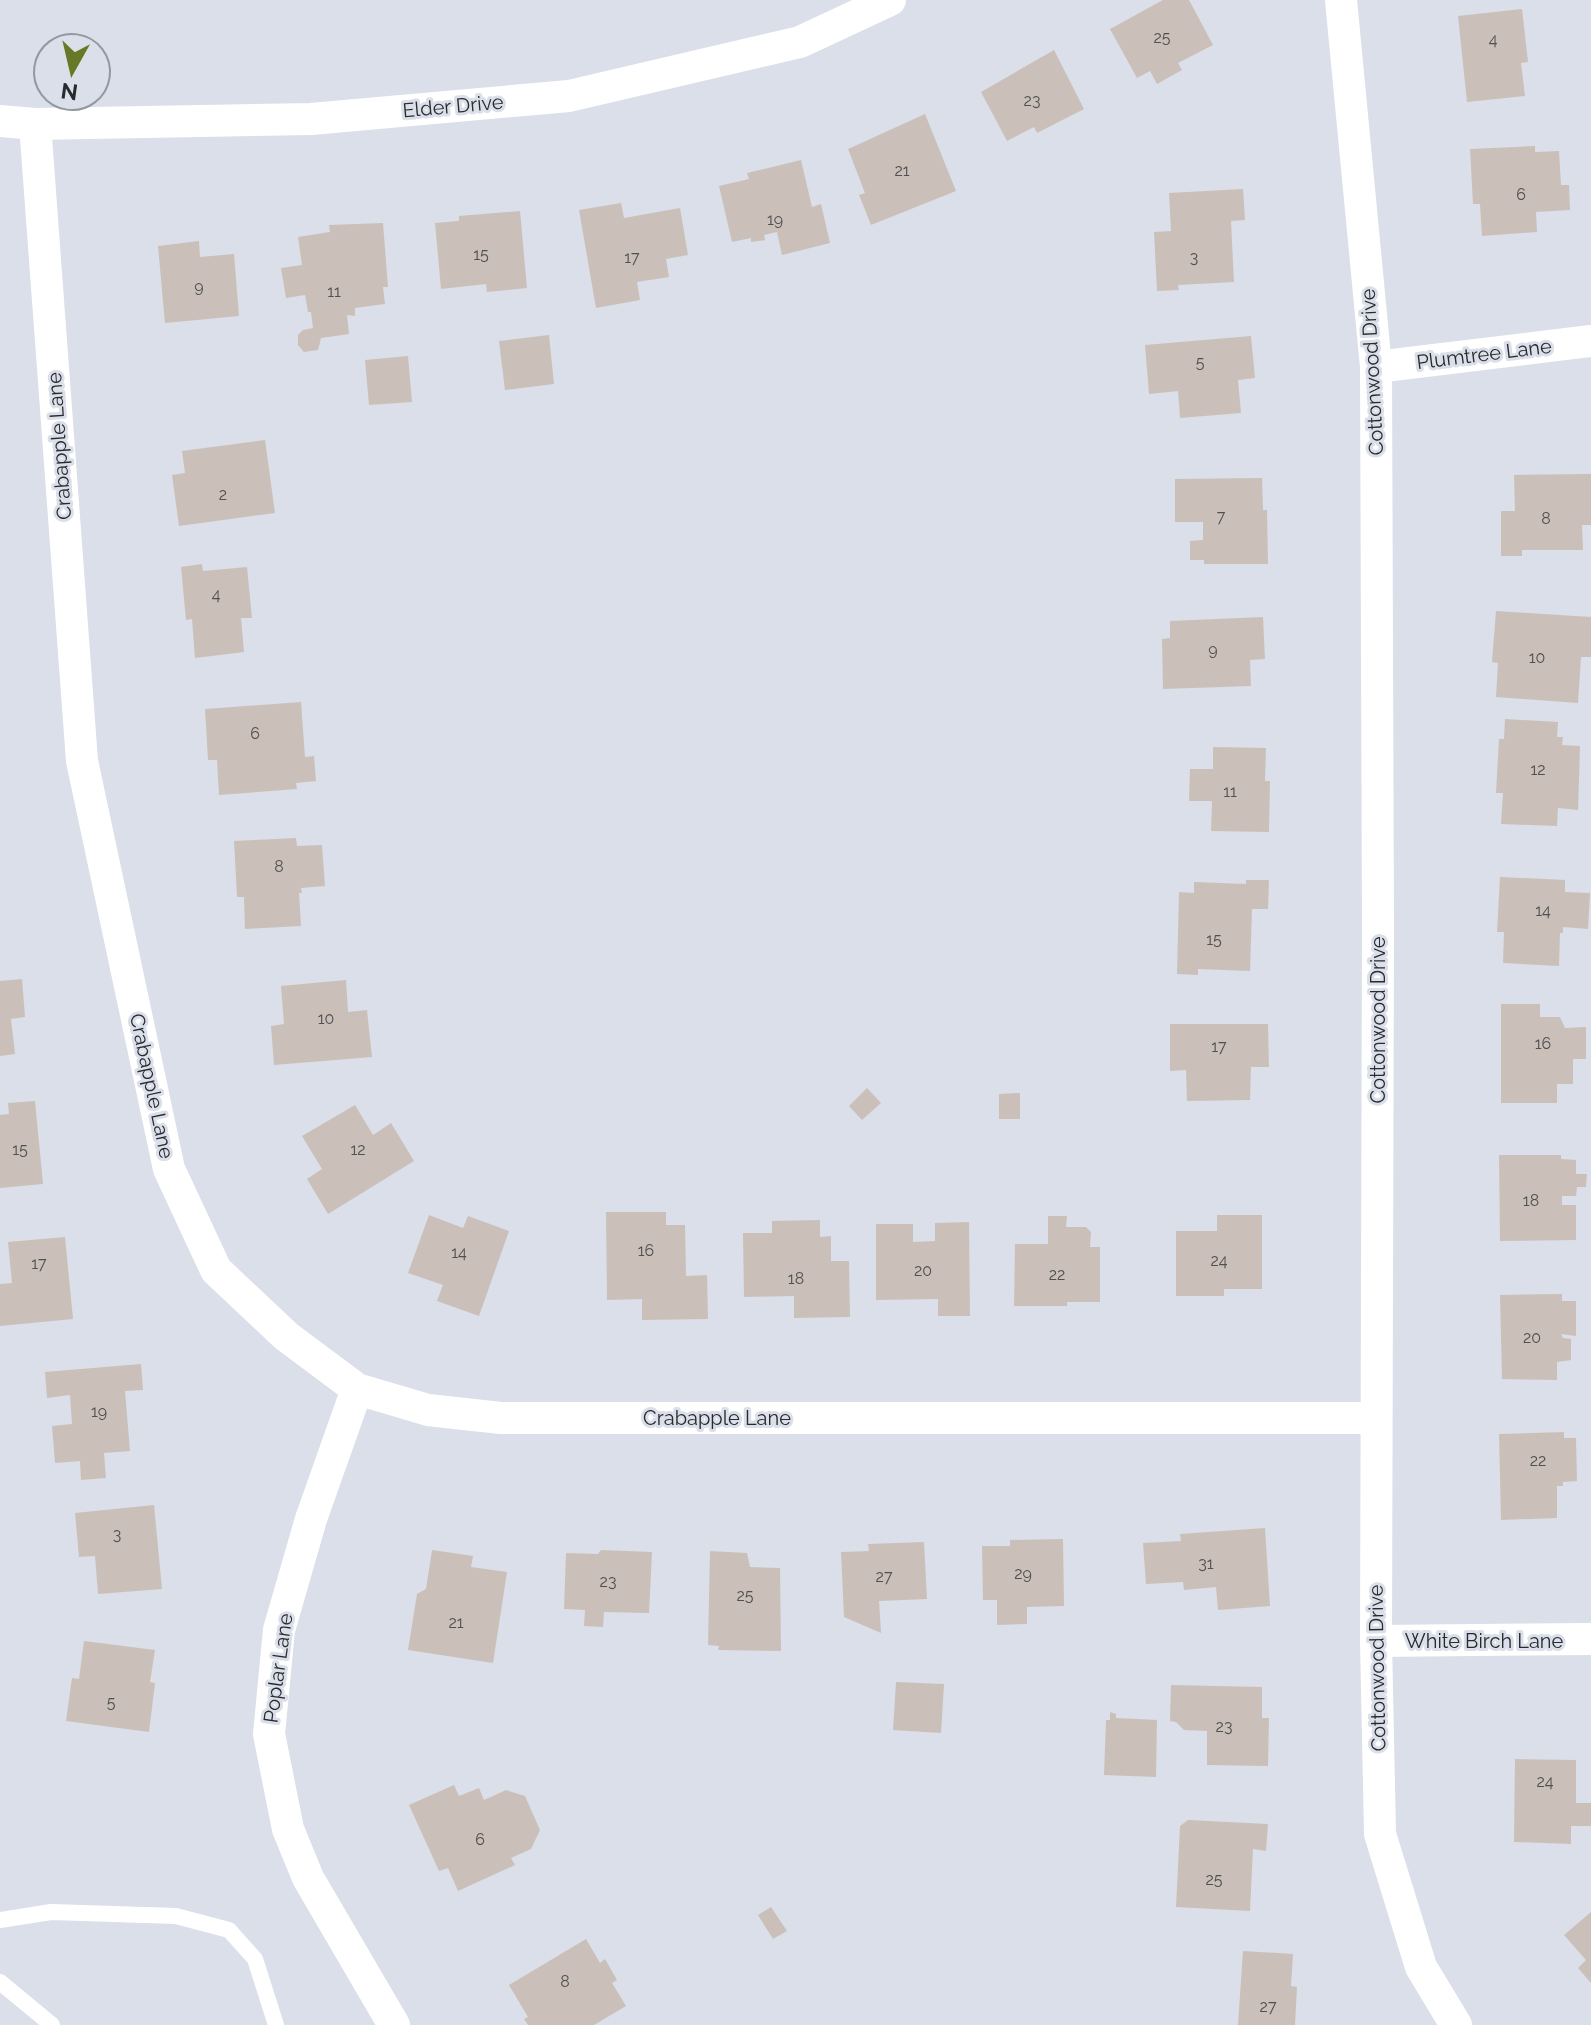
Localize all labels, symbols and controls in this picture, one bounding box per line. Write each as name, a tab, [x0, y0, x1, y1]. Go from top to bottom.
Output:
house number: 25	[1153, 28, 1171, 47]
house number: 4	[1489, 30, 1498, 49]
north arrow	[32, 32, 112, 112]
text: N	[59, 78, 79, 106]
street label: Elder Drive	[402, 90, 505, 122]
house number: 23	[1024, 91, 1040, 110]
house number: 21	[894, 161, 910, 180]
house number: 6	[1516, 185, 1526, 204]
house number: 19	[767, 210, 783, 229]
house number: 15	[473, 245, 489, 264]
house number: 17	[624, 248, 640, 267]
house number: 3	[1190, 248, 1198, 267]
house number: 9	[194, 277, 204, 296]
house number: 11	[327, 282, 341, 301]
street label: Cottonwood Drive	[1356, 288, 1388, 456]
street label: Plumtree Lane	[1415, 334, 1553, 374]
house number: 5	[1196, 353, 1205, 372]
street label: Crabapple Lane	[42, 371, 76, 521]
house number: 2	[219, 485, 227, 504]
house number: 7	[1217, 507, 1226, 526]
house number: 8	[1541, 509, 1551, 528]
house number: 4	[212, 585, 221, 604]
house number: 9	[1208, 640, 1218, 659]
house number: 10	[1529, 648, 1545, 667]
house number: 6	[250, 724, 260, 743]
house number: 12	[1530, 760, 1546, 779]
house number: 11	[1223, 782, 1237, 801]
house number: 8	[274, 857, 284, 876]
house number: 14	[1535, 901, 1551, 920]
house number: 15	[1206, 930, 1222, 949]
street label: Cottonwood Drive	[1366, 936, 1390, 1104]
house number: 10	[318, 1009, 334, 1028]
street label: Crabapple Lane	[125, 1011, 179, 1161]
house number: 16	[1535, 1034, 1551, 1053]
house number: 17	[1211, 1037, 1227, 1056]
house number: 15	[12, 1140, 28, 1159]
house number: 12	[350, 1140, 366, 1159]
house number: 18	[1523, 1191, 1539, 1210]
house number: 16	[638, 1241, 654, 1260]
house number: 14	[451, 1243, 467, 1262]
house number: 24	[1210, 1251, 1228, 1270]
house number: 17	[31, 1254, 47, 1273]
house number: 20	[914, 1261, 932, 1280]
house number: 22	[1049, 1265, 1065, 1284]
house number: 18	[788, 1269, 804, 1288]
house number: 20	[1523, 1328, 1541, 1347]
house number: 19	[91, 1402, 107, 1421]
street label: Crabapple Lane	[643, 1406, 791, 1430]
house number: 22	[1530, 1451, 1546, 1470]
house number: 3	[113, 1525, 121, 1544]
house number: 31	[1198, 1554, 1214, 1573]
house number: 29	[1014, 1564, 1032, 1583]
house number: 27	[876, 1567, 893, 1586]
house number: 23	[600, 1572, 616, 1591]
street label: Cottonwood Drive	[1364, 1584, 1390, 1752]
house number: 25	[736, 1586, 754, 1605]
street label: Poplar Lane	[258, 1611, 298, 1724]
house number: 21	[448, 1613, 464, 1632]
street label: White Birch Lane	[1405, 1629, 1563, 1653]
house number: 5	[107, 1693, 116, 1712]
house number: 23	[1216, 1717, 1232, 1736]
house number: 24	[1536, 1772, 1554, 1791]
house number: 6	[475, 1830, 485, 1849]
house number: 25	[1205, 1870, 1223, 1889]
house number: 8	[560, 1972, 570, 1991]
house number: 27	[1260, 1997, 1277, 2016]

